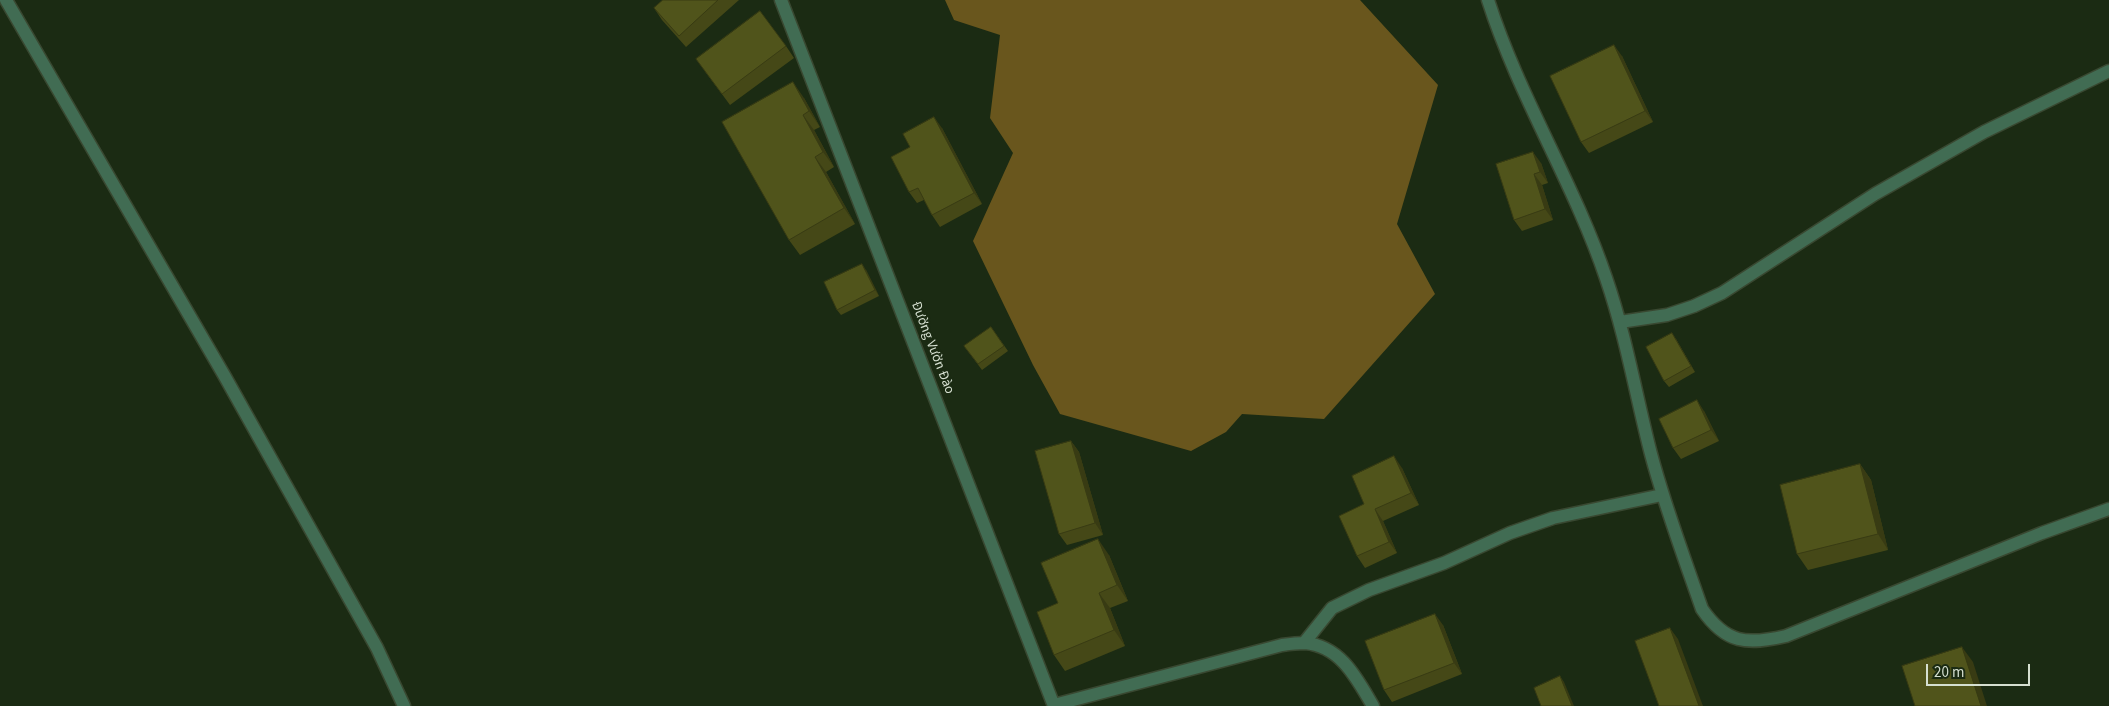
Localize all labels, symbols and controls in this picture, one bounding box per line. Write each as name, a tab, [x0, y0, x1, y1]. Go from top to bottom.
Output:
street label: Đường Vườn Đào	[907, 299, 957, 397]
scale bar	[1929, 654, 2033, 686]
text: 20 m	[1934, 662, 1964, 683]

